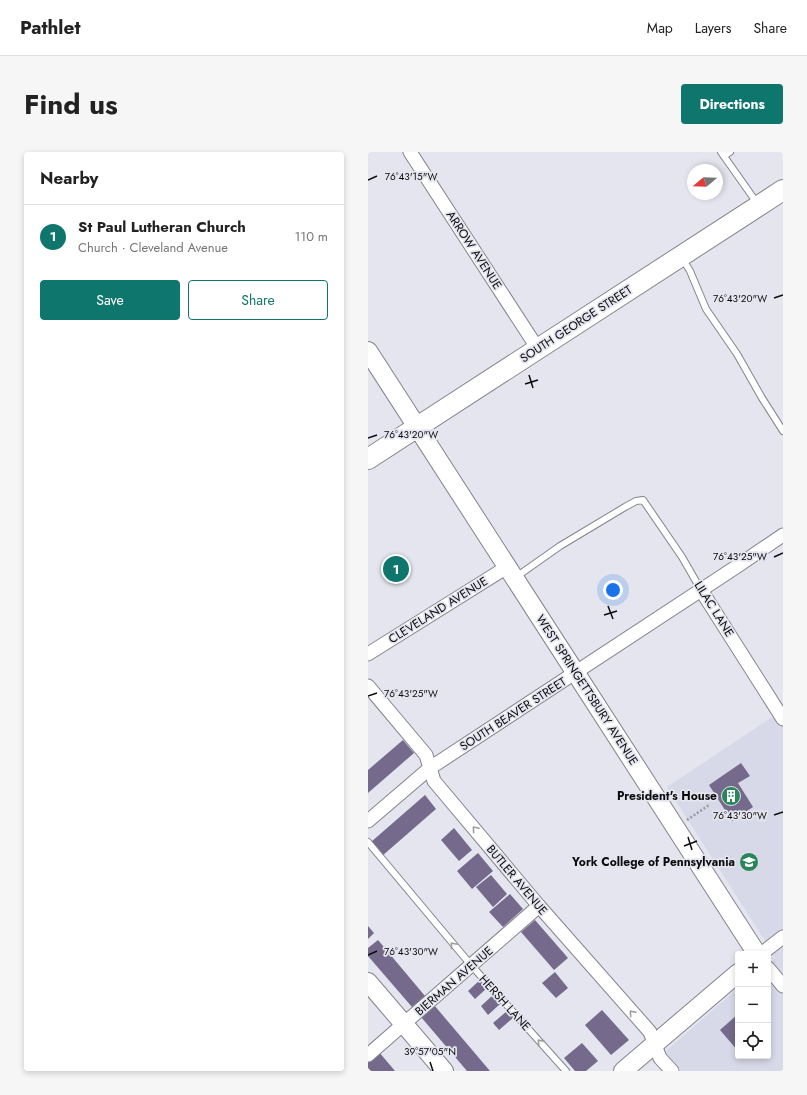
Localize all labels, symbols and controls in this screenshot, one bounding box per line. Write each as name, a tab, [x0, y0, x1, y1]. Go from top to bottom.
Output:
text: Pathlet	[20, 14, 80, 41]
text: Map	[647, 18, 673, 38]
text: Layers	[695, 18, 731, 38]
text: Share	[753, 18, 787, 38]
text: Find us	[24, 84, 118, 125]
button: Directions	[681, 84, 783, 124]
north arrow	[687, 164, 723, 200]
text: Nearby	[40, 166, 98, 190]
text: 76°43'15"W	[385, 169, 437, 184]
street label: ARROW AVENUE	[442, 207, 506, 293]
text: St Paul Lutheran Church	[78, 216, 246, 238]
text: 1	[50, 227, 56, 246]
text: 110 m	[294, 227, 328, 246]
text: Church · Cleveland Avenue	[78, 238, 228, 257]
button: Save	[40, 280, 180, 320]
button: Share	[188, 280, 328, 320]
street label: SOUTH GEORGE STREET	[516, 281, 636, 367]
text: 76°43'20"W	[713, 291, 767, 306]
text: 76°43'20"W	[384, 427, 438, 442]
text: 76°43'25"W	[713, 549, 767, 564]
pin: 1	[383, 554, 409, 584]
street label: CLEVELAND AVENUE	[385, 572, 491, 648]
street label: LILAC LANE	[690, 577, 738, 641]
your location	[603, 580, 623, 600]
street label: WEST SPRINGETTSBURY AVENUE	[531, 611, 643, 769]
street label: SOUTH BEAVER STREET	[456, 672, 570, 755]
text: 76°43'25"W	[384, 686, 438, 701]
building icon: President's House	[720, 785, 742, 807]
place label: President's House	[617, 787, 717, 805]
text: 76°43'30"W	[713, 808, 767, 823]
one-way arrow	[472, 827, 479, 834]
street label: BUTLER AVENUE	[482, 841, 552, 919]
school or university icon: York College of Pennsylvania	[738, 851, 760, 873]
place label: York College of Pennsylvania	[571, 853, 735, 871]
street label: BIERMAN AVENUE	[411, 942, 497, 1020]
one-way arrow	[451, 942, 458, 949]
text: 76°43'30"W	[384, 944, 438, 959]
map controls	[735, 951, 771, 1059]
button: +	[735, 951, 771, 987]
street label: HERSH LANE	[475, 971, 535, 1035]
button: −	[735, 987, 771, 1023]
one-way arrow	[630, 1010, 637, 1017]
button: locate	[735, 1023, 771, 1059]
one-way arrow	[537, 1039, 544, 1047]
text: 39°57'05"N	[404, 1044, 456, 1059]

